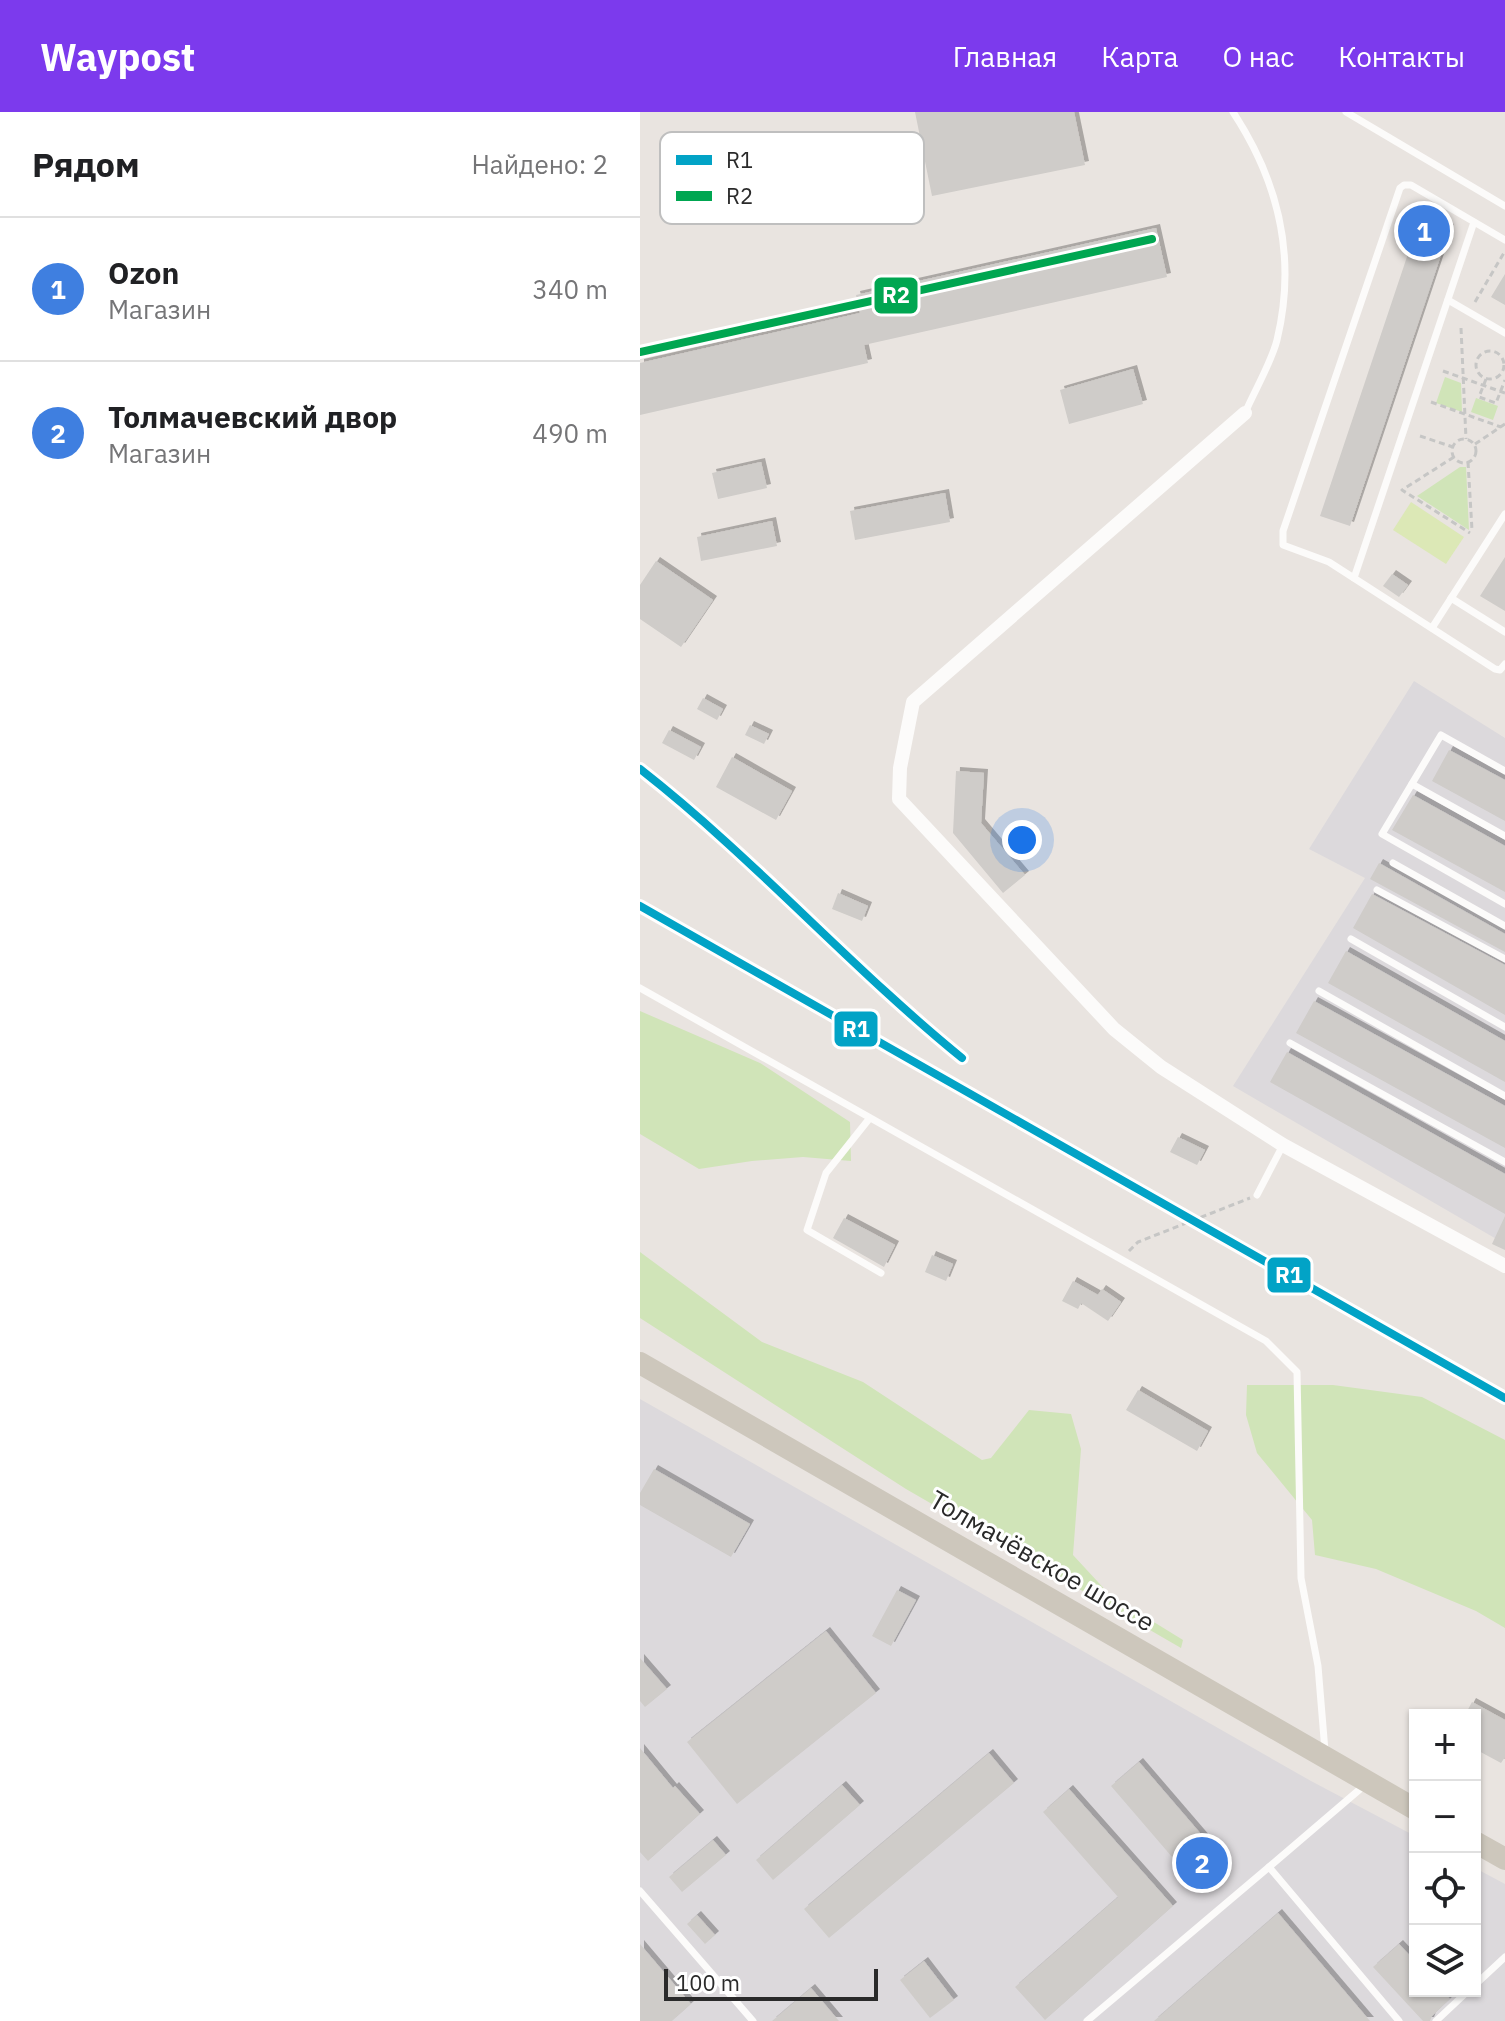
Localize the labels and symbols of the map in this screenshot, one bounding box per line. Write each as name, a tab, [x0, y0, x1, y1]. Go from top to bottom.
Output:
legend	[660, 132, 924, 224]
text: R1	[726, 145, 753, 174]
text: R2	[726, 181, 753, 210]
pin: 1	[1398, 201, 1450, 261]
line badge: R2	[873, 276, 919, 315]
text: R2	[882, 280, 910, 309]
your location	[1002, 820, 1042, 860]
line badge: R1	[833, 1010, 879, 1048]
text: R1	[842, 1014, 870, 1043]
line badge: R1	[1266, 1256, 1312, 1294]
text: R1	[1275, 1260, 1303, 1289]
street label: Толмачёвское шоссе	[924, 1482, 1161, 1638]
pin: 2	[1176, 1833, 1228, 1893]
scale bar	[664, 1965, 878, 2001]

